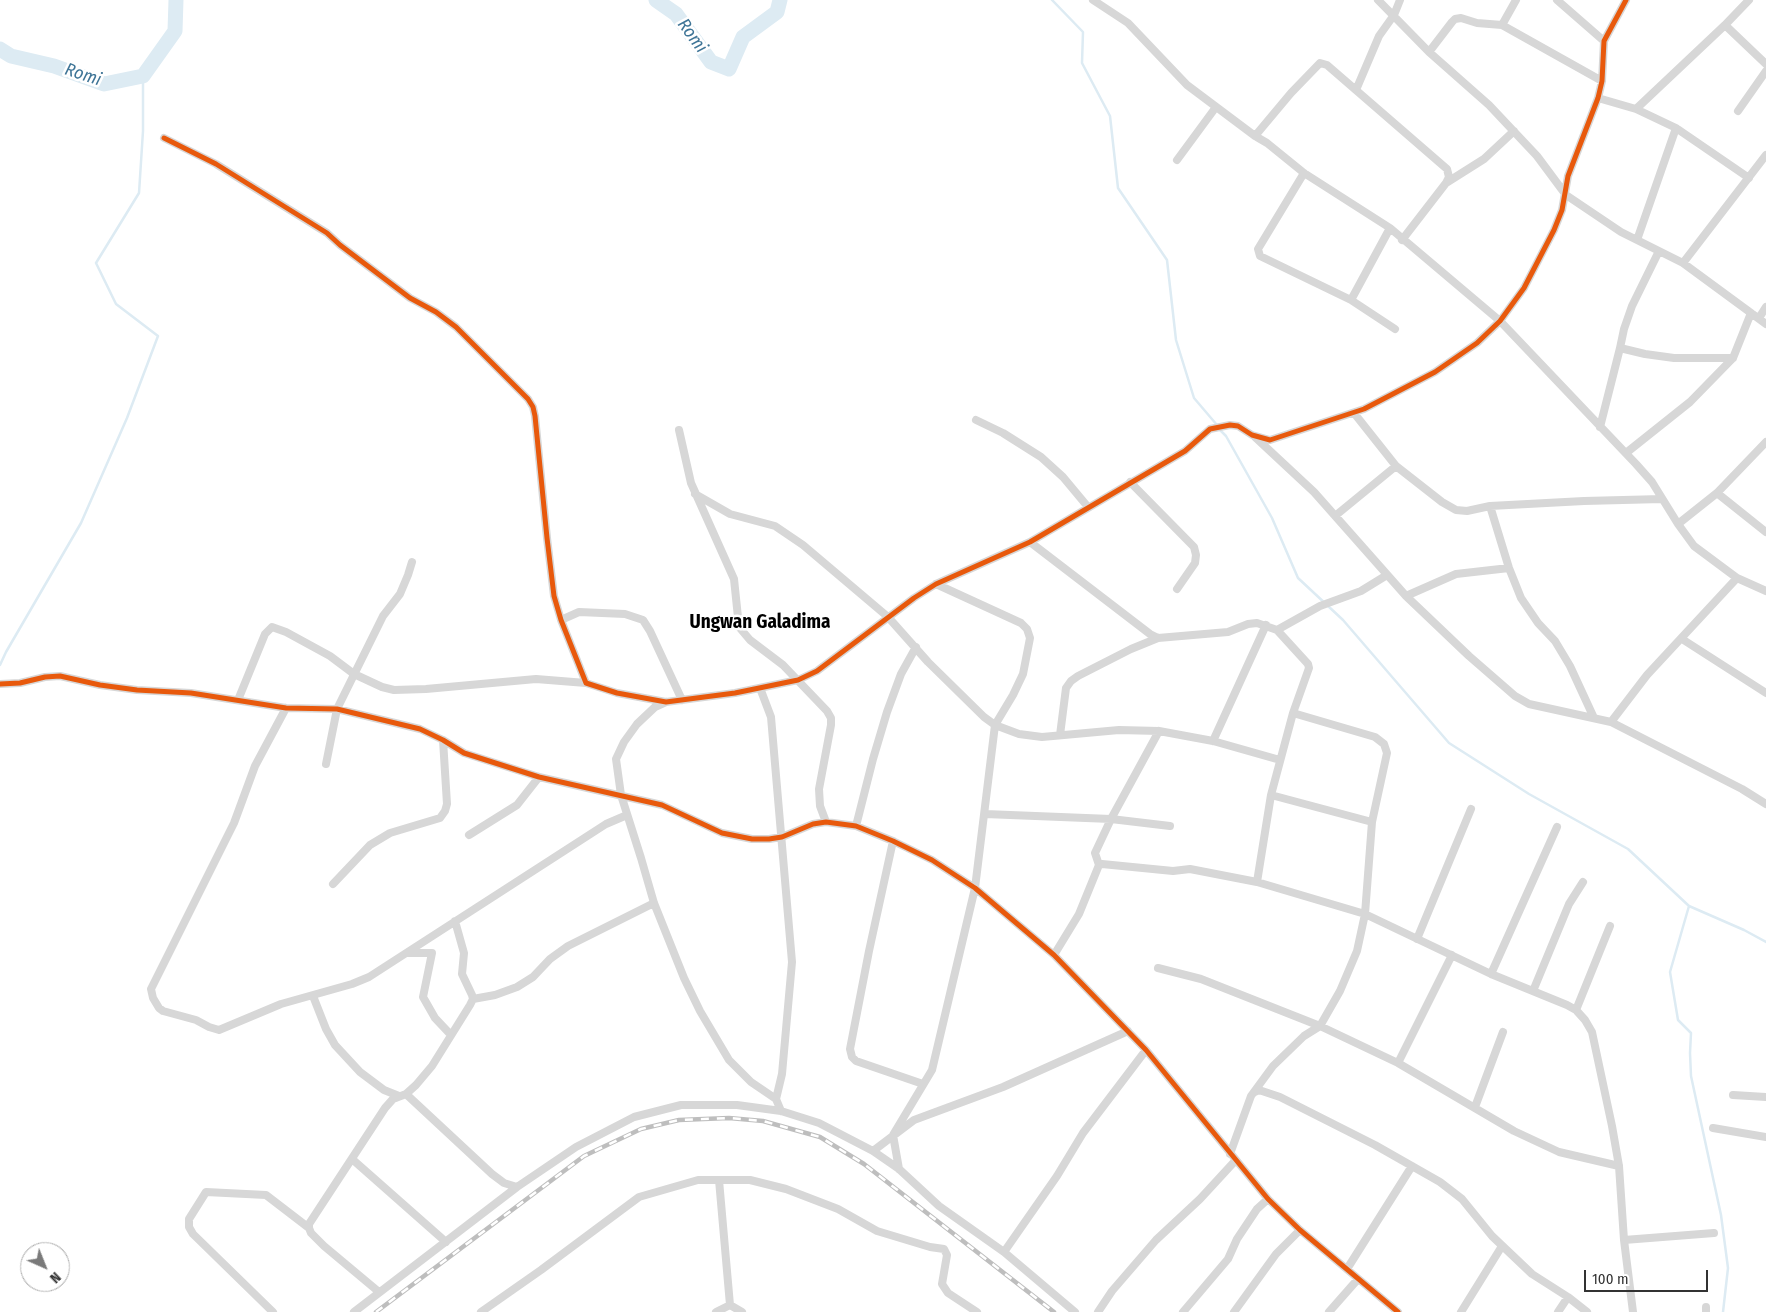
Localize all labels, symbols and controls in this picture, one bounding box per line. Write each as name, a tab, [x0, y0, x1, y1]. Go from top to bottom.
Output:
water label: Romi	[672, 15, 712, 57]
water label: Romi	[62, 59, 104, 91]
district label: Ungwan Galadima	[690, 612, 830, 634]
north arrow	[20, 1242, 70, 1292]
scale bar	[1586, 1260, 1710, 1292]
text: N	[46, 1268, 64, 1286]
text: 100 m	[1592, 1270, 1629, 1288]

